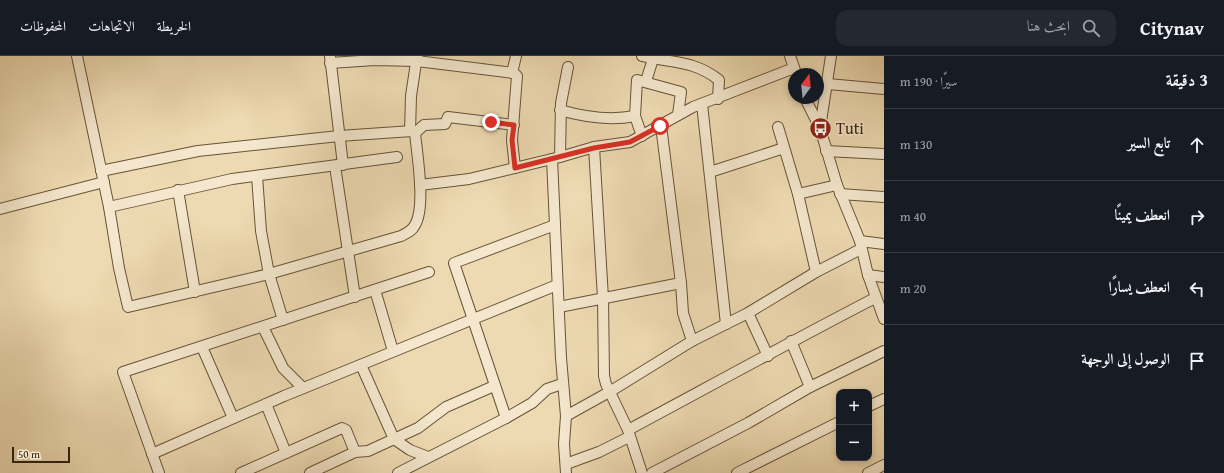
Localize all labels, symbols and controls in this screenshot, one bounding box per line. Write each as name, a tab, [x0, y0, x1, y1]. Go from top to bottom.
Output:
search box	[836, 10, 1116, 46]
text: Citynav	[1140, 14, 1204, 42]
text: ابحث هنا	[1027, 15, 1070, 36]
text: المحفوظات	[20, 16, 66, 36]
text: الاتجاهات	[88, 16, 135, 36]
text: الخريطة	[157, 16, 191, 36]
icon: search	[1080, 17, 1102, 39]
text: 3 دقيقة	[1166, 67, 1208, 92]
north arrow	[788, 68, 824, 104]
text: سيرًا · 190 m	[900, 72, 958, 91]
route end	[482, 113, 500, 131]
bus stop icon: Tuti	[807, 115, 833, 141]
place label: Tuti	[836, 116, 864, 140]
route start	[651, 117, 669, 135]
text: تابع السير	[1128, 132, 1170, 153]
icon: ahead	[1186, 134, 1208, 156]
text: 130 m	[900, 135, 932, 154]
text: انعطف يمينًا	[1114, 204, 1170, 225]
icon: right	[1186, 206, 1208, 228]
text: 40 m	[900, 207, 926, 226]
text: انعطف يسارًا	[1108, 276, 1170, 297]
icon: left	[1186, 278, 1208, 300]
text: 20 m	[900, 279, 926, 298]
text: الوصول إلى الوجهة	[1081, 348, 1170, 369]
icon: arrive	[1186, 350, 1208, 372]
map controls	[836, 389, 872, 461]
button: +	[836, 389, 872, 425]
button: −	[836, 425, 872, 461]
scale bar	[12, 445, 70, 464]
text: 50 m	[18, 446, 40, 462]

